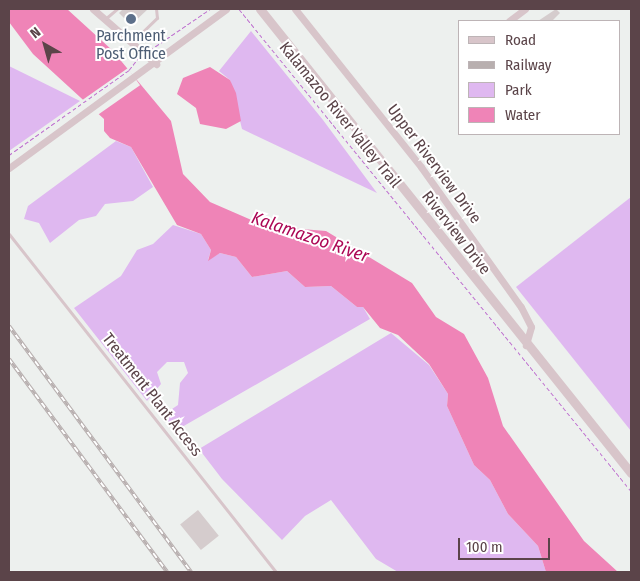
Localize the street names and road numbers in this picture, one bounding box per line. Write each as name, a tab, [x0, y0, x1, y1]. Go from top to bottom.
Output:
street label: Kalamazoo River Valley Trail	[275, 38, 405, 192]
street label: Upper Riverview Drive	[383, 101, 485, 227]
street label: Riverview Drive	[418, 188, 494, 278]
street label: Treatment Plant Access	[98, 330, 206, 460]

